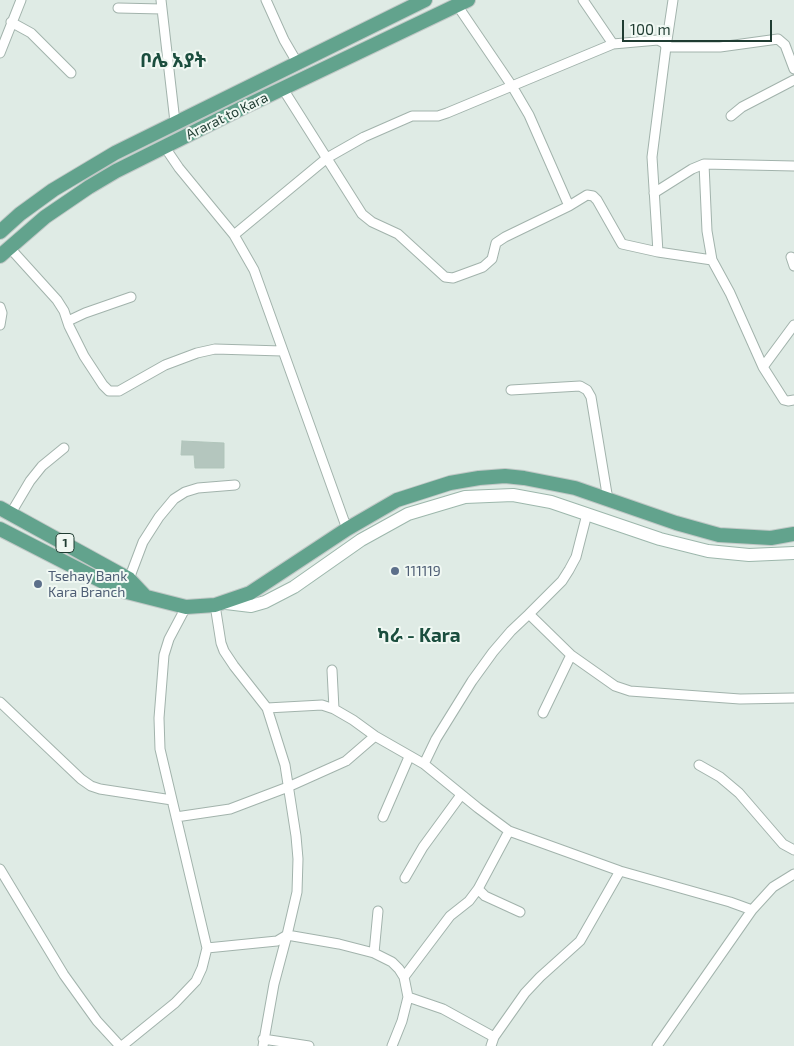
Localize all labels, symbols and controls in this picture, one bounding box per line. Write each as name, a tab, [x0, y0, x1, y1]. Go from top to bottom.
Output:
scale bar	[624, 10, 774, 42]
text: 100 m	[630, 20, 671, 38]
district label: ቦሌ አያት	[140, 50, 206, 72]
street label: Ararat to Kara	[183, 89, 271, 143]
road number: 1	[56, 534, 74, 552]
place label: 111119	[405, 563, 441, 579]
marker: 111119	[389, 565, 401, 577]
place label: Tsehay Bank Kara Branch	[48, 568, 127, 600]
marker: Tsehay Bank Kara Branch	[32, 578, 44, 590]
district label: ካራ - Kara	[377, 625, 461, 647]

